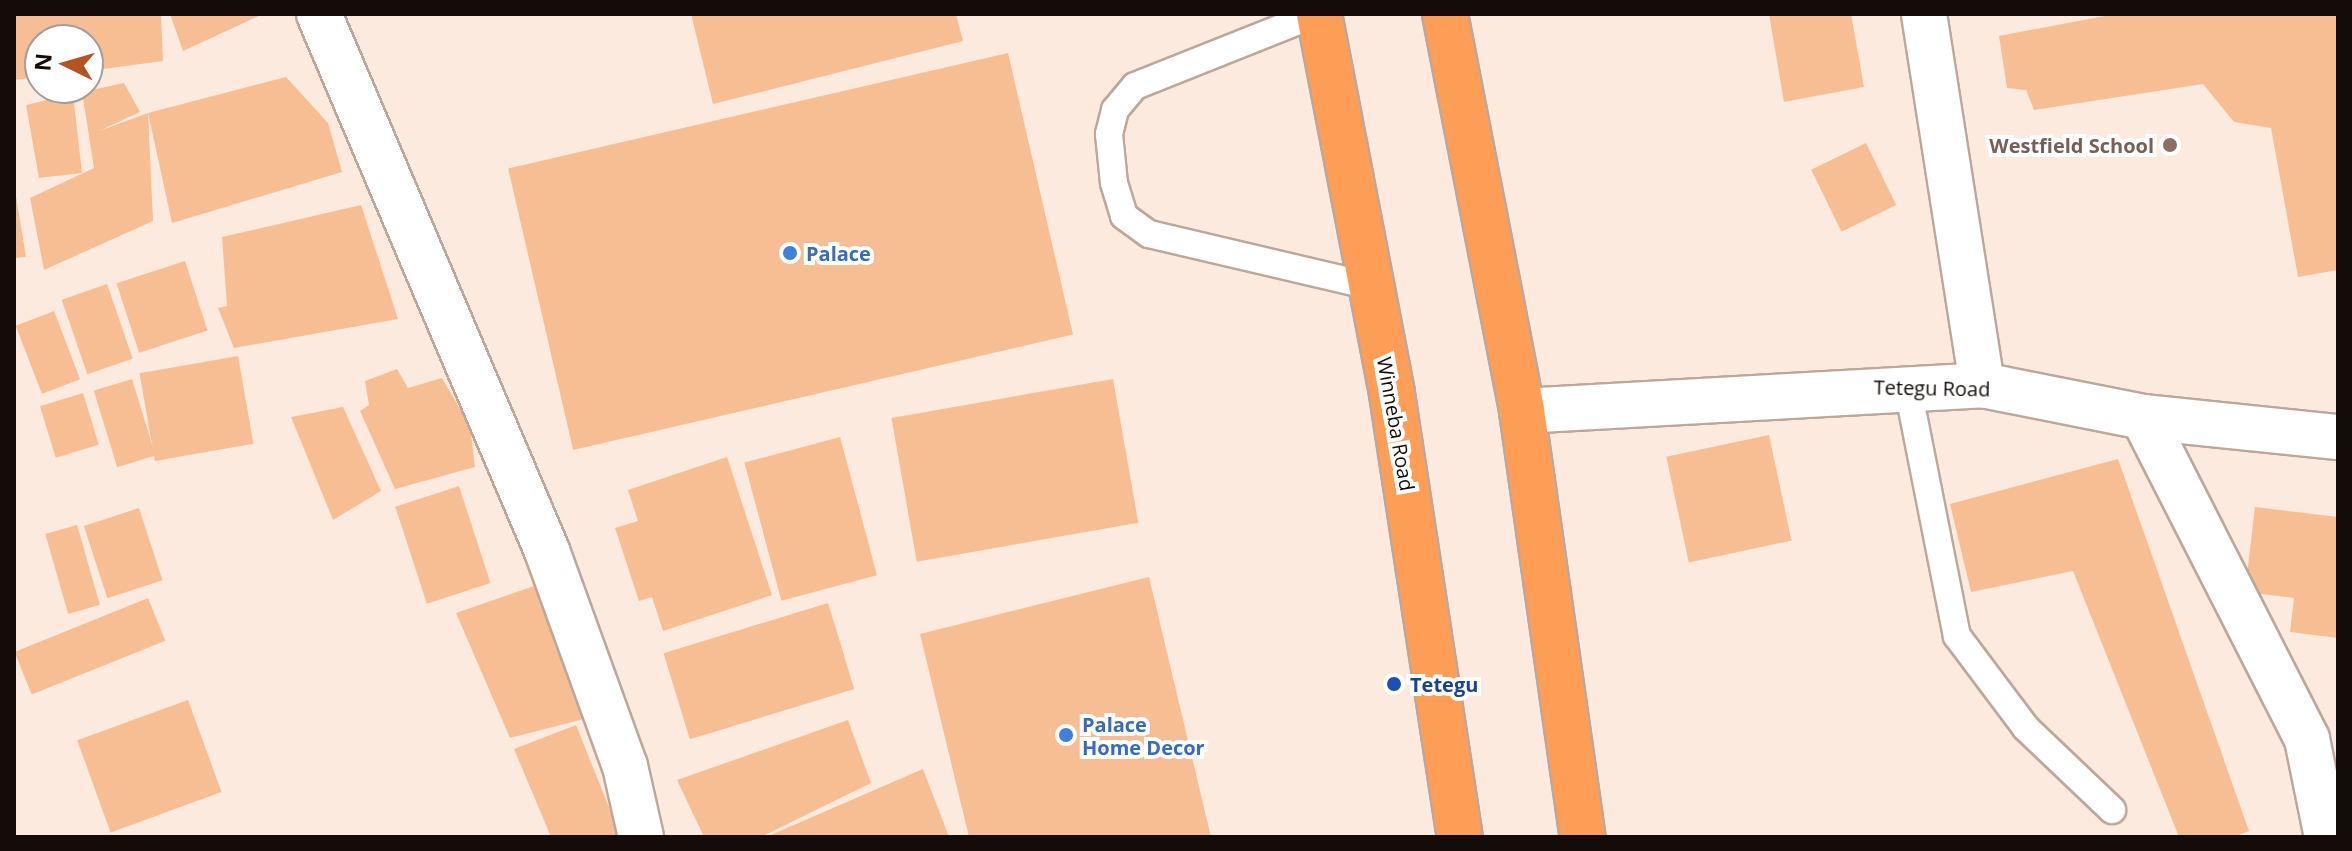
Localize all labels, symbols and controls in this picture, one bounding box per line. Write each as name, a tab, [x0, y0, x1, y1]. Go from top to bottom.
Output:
north arrow	[24, 24, 104, 104]
text: N	[26, 52, 58, 72]
place label: Westfield School	[1989, 133, 2154, 157]
marker: Westfield School	[2161, 136, 2179, 154]
place label: Palace	[806, 241, 871, 265]
marker: Palace	[781, 244, 799, 262]
street label: Winneba Road	[1372, 355, 1420, 493]
street label: Tetegu Road	[1873, 375, 1991, 401]
place label: Tetegu	[1410, 672, 1478, 696]
marker: Tetegu	[1385, 675, 1403, 693]
place label: Palace Home Decor	[1082, 712, 1205, 759]
marker: Palace Home Decor	[1057, 726, 1075, 744]

